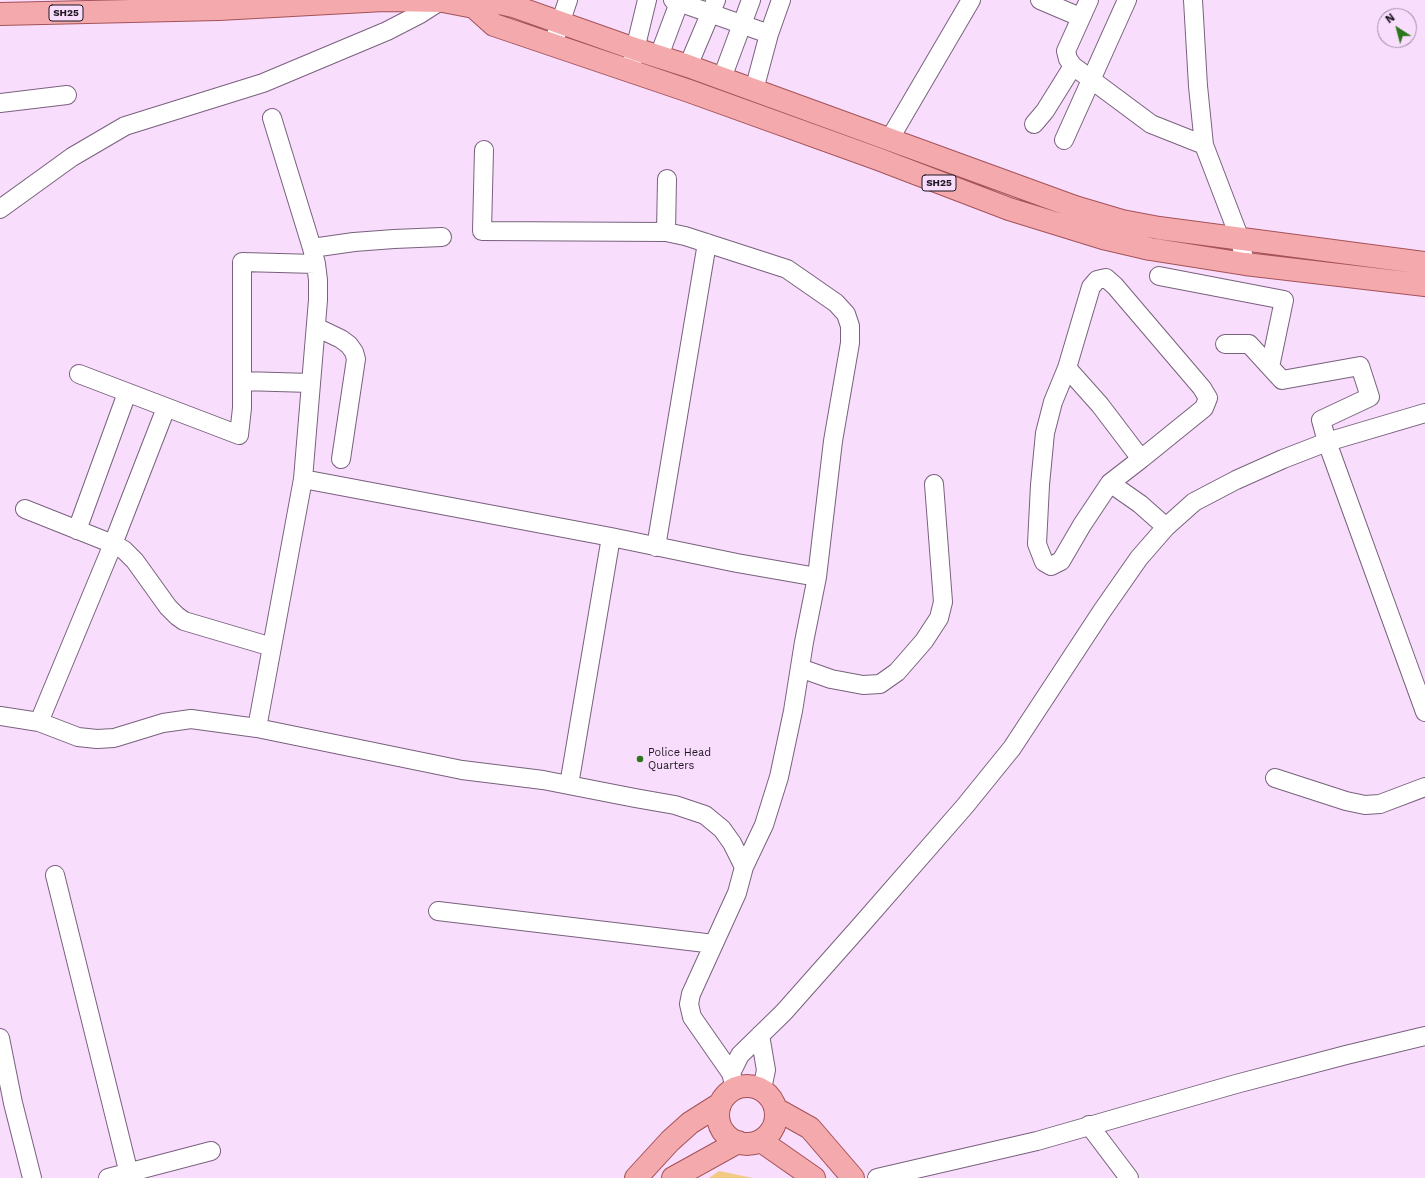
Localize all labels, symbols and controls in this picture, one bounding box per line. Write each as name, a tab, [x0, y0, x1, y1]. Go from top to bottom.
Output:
road number: SH25	[49, 5, 83, 21]
north arrow	[1377, 8, 1417, 48]
text: N	[1383, 11, 1397, 26]
road number: SH25	[922, 175, 956, 191]
place label: Police Head Quarters	[648, 746, 711, 772]
marker: Police Head Quarters	[635, 754, 645, 764]

